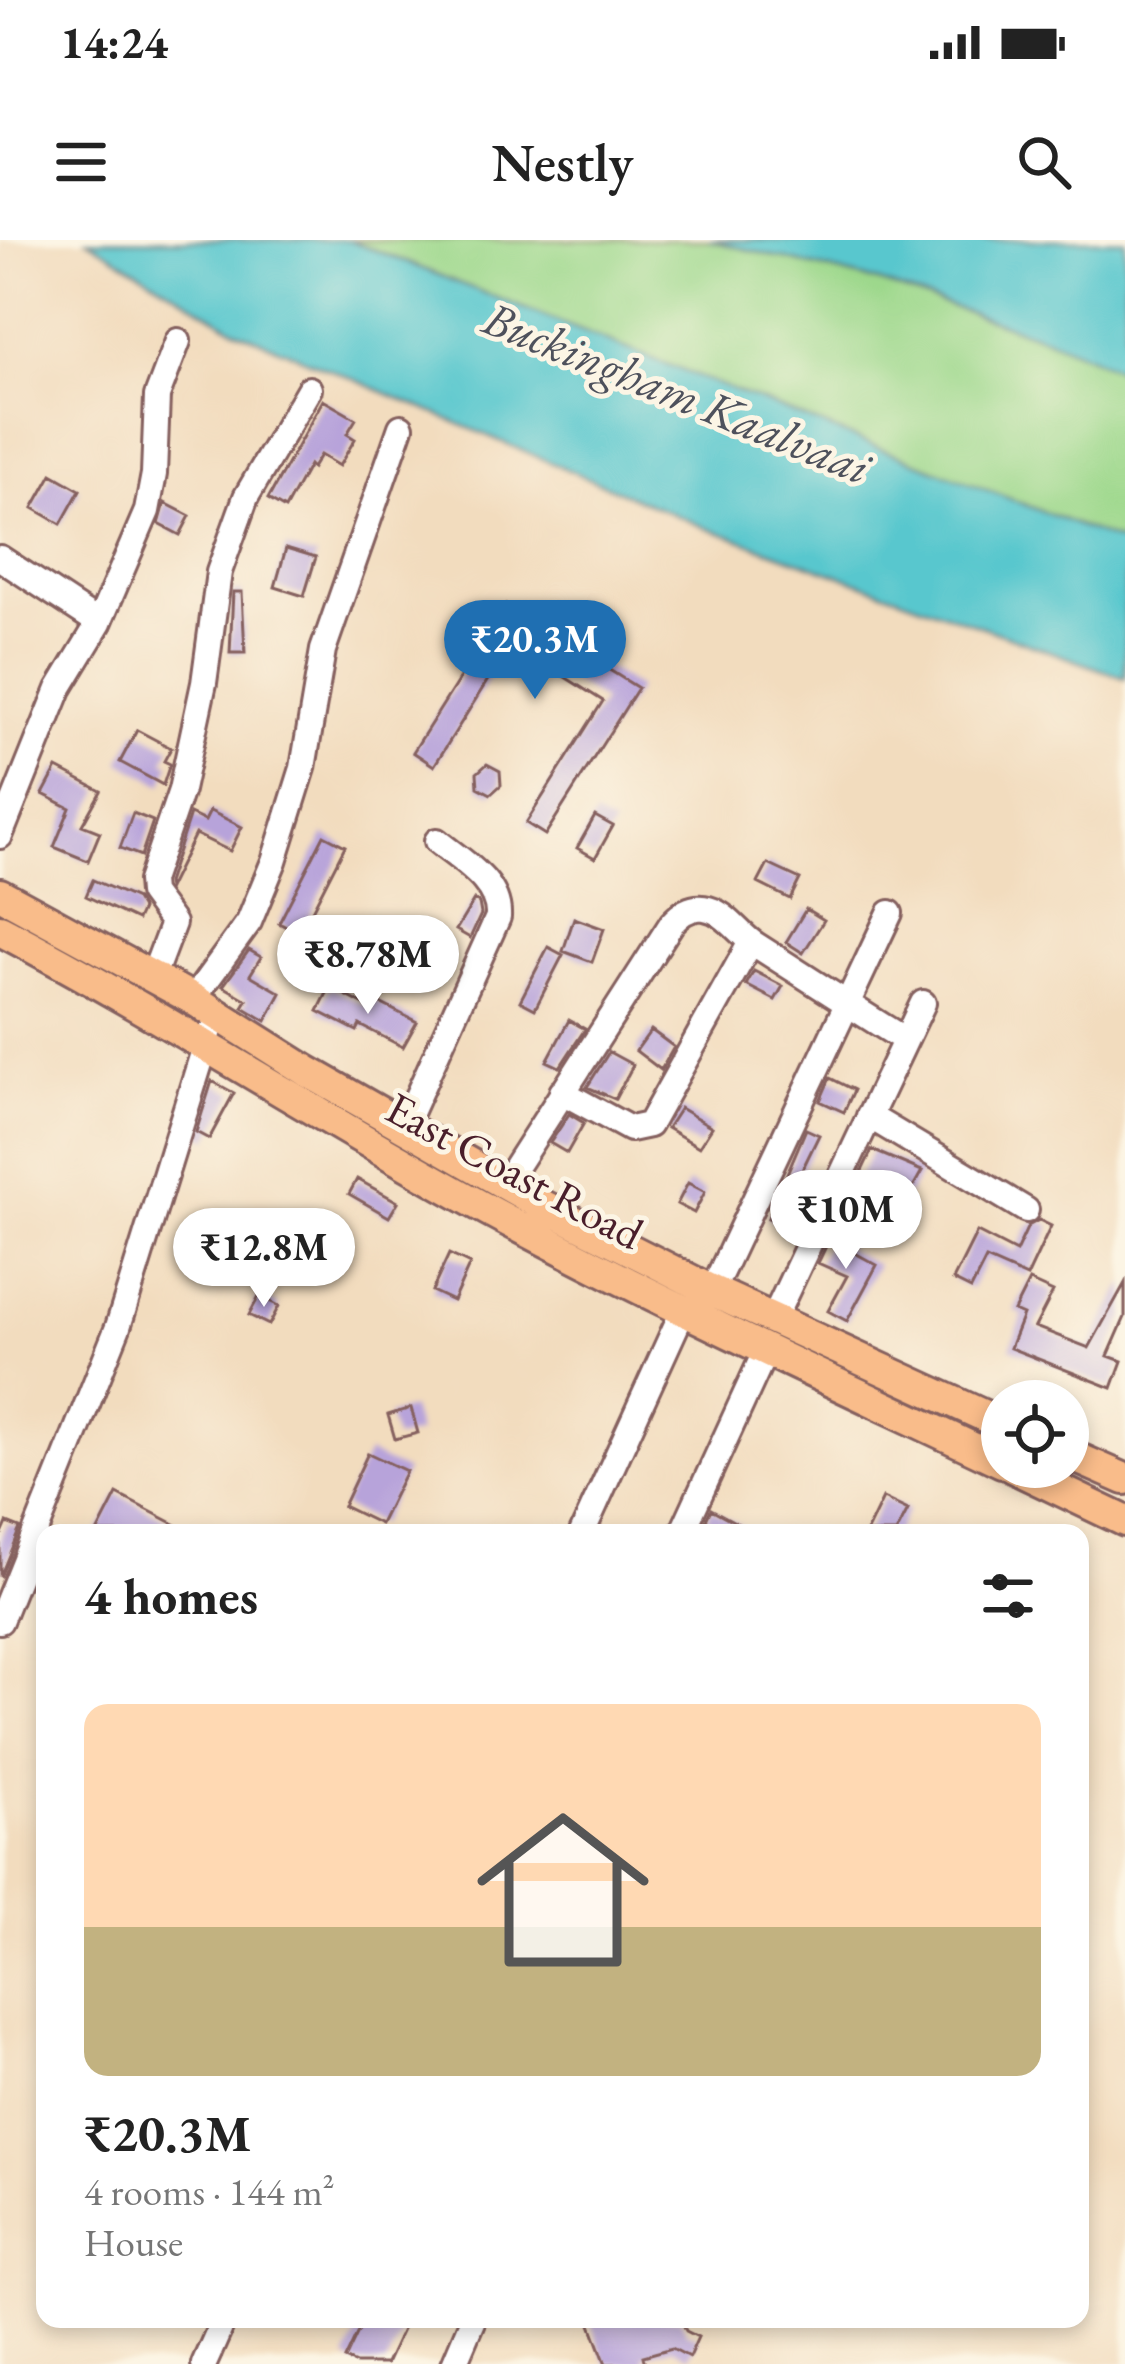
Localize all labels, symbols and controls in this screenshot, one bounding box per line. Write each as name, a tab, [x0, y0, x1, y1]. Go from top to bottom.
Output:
text: 14:24	[60, 13, 168, 71]
text: Nestly	[492, 127, 633, 197]
icon: menu	[48, 129, 114, 195]
icon: search	[1011, 129, 1077, 195]
water label: Buckingham Kaalvaai	[474, 286, 881, 498]
pin: ₹20.3M	[437, 600, 633, 702]
text: ₹20.3M	[471, 613, 599, 664]
pin: ₹8.78M	[270, 915, 466, 1017]
text: ₹8.78M	[304, 928, 432, 979]
street label: East Coast Road	[376, 1078, 654, 1262]
pin: ₹10M	[775, 1170, 917, 1272]
text: ₹10M	[797, 1183, 895, 1234]
pin: ₹12.8M	[166, 1208, 362, 1310]
text: ₹12.8M	[200, 1221, 328, 1272]
map controls	[981, 1380, 1089, 1488]
button: locate	[981, 1380, 1089, 1488]
text: 4 homes	[84, 1563, 258, 1629]
icon: filters	[975, 1563, 1041, 1629]
icon: home	[455, 1782, 671, 1998]
text: ₹20.3M	[84, 2100, 251, 2166]
text: 4 rooms · 144 m²	[84, 2166, 335, 2217]
text: House	[84, 2217, 183, 2268]

